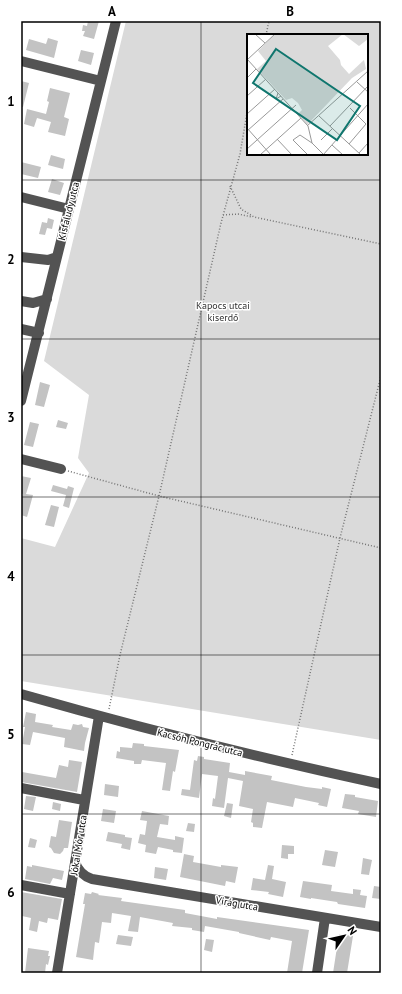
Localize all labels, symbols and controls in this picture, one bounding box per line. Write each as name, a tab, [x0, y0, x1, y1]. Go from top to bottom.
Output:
text: A	[108, 3, 116, 20]
text: B	[286, 3, 294, 20]
inset map	[247, 34, 368, 155]
text: 1	[7, 93, 15, 110]
street label: Kisfaludy utca	[55, 180, 82, 242]
text: 2	[7, 251, 15, 268]
park label: Kapocs utcai kiserdő	[196, 299, 250, 324]
text: 3	[7, 409, 15, 426]
text: 4	[7, 568, 15, 585]
text: 5	[7, 726, 15, 743]
street label: Kacsóh Pongrác utca	[156, 726, 244, 759]
street label: Jókai Mór utca	[67, 814, 90, 877]
text: 6	[7, 884, 15, 901]
street label: Virág utca	[214, 893, 259, 914]
north arrow	[324, 916, 364, 956]
text: N	[344, 923, 360, 937]

